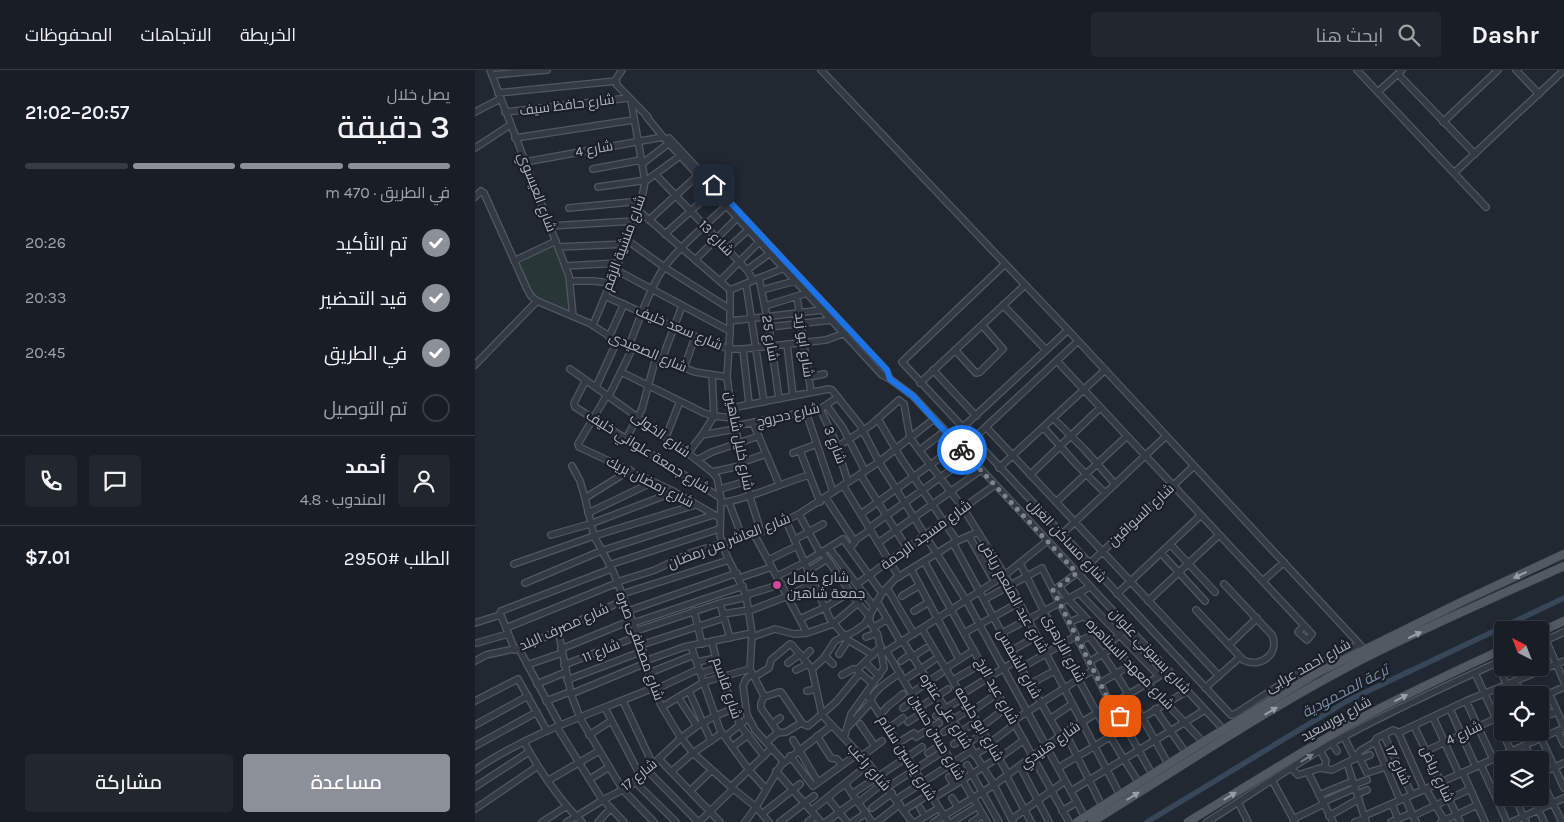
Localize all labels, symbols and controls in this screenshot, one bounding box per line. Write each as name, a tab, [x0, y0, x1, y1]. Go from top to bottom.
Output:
search box	[1091, 12, 1441, 57]
icon: search	[1395, 21, 1423, 49]
text: Dashr	[1471, 21, 1539, 49]
text: المحفوظات	[25, 24, 113, 46]
text: الاتجاهات	[141, 24, 212, 46]
text: الخريطة	[240, 24, 296, 46]
text: ابحث هنا	[1315, 25, 1383, 47]
text: يصل خلال	[387, 85, 450, 104]
street label: شارع حافظ سيف	[518, 91, 616, 119]
text: 20:57–21:02	[25, 102, 129, 124]
text: 3 دقيقة	[337, 109, 450, 146]
street label: شارع 4	[574, 137, 614, 161]
street label: شارع العيسوي	[511, 150, 560, 235]
pin	[693, 164, 735, 206]
icon: home	[700, 171, 728, 199]
text: في الطريق · 470 m	[325, 183, 450, 202]
street label: شارع منشية الزقم	[599, 193, 650, 294]
street label: شارع 13	[695, 217, 737, 259]
icon: check	[422, 229, 450, 257]
text: 20:26	[25, 233, 66, 252]
text: تم التأكيد	[336, 233, 407, 255]
icon: check	[422, 284, 450, 312]
text: 20:33	[25, 288, 66, 307]
text: قيد التحضير	[320, 288, 407, 310]
street label: شارع سعد خليف	[633, 302, 725, 354]
street label: شارع ابو زيد	[791, 311, 817, 379]
street label: شارع 25	[758, 314, 782, 362]
street label: شارع الصعيدى	[606, 328, 690, 376]
icon: check	[422, 339, 450, 367]
text: 20:45	[25, 343, 65, 362]
text: في الطريق	[324, 343, 407, 365]
street label: شارع خليل شاهين	[721, 390, 757, 492]
text: تم التوصيل	[324, 398, 407, 420]
street label: شارع دحروج	[754, 399, 822, 431]
street label: شارع جمعة علواني خليف	[581, 407, 713, 500]
street label: شارع الخولى	[628, 407, 694, 461]
street label: شارع 3	[820, 424, 850, 466]
courier	[937, 425, 987, 475]
icon: bike	[948, 436, 976, 464]
street label: شارع رمضان بريك	[603, 453, 697, 511]
button: phone	[25, 455, 77, 507]
button: chat	[89, 455, 141, 507]
button: person	[398, 455, 450, 507]
text: أحمد	[345, 456, 386, 478]
street label: شارع السواقين	[1104, 480, 1178, 550]
text: المندوب · 4.8	[300, 490, 386, 509]
street label: شارع مسجد الرحمة	[877, 496, 975, 574]
street label: شارع مساكن الغزل	[1024, 496, 1110, 586]
street label: شارع العاشر من رمضان	[665, 510, 793, 572]
street label: شارع عبد المنعم رياض	[975, 538, 1052, 657]
text: $7.01	[25, 547, 70, 569]
text: الطلب #2950	[344, 548, 450, 570]
place label: شارع كامل جمعة شاهين	[787, 569, 865, 602]
one-way arrow	[1513, 571, 1527, 579]
marker: شارع كامل جمعة شاهين	[771, 579, 783, 591]
street label: شارع مصطفى صبره	[612, 589, 668, 703]
street label: شارع مصرف البلد	[517, 600, 611, 654]
street label: شارع بسيوني علوان	[1104, 604, 1194, 700]
street label: شارع الازهرى	[1039, 611, 1089, 685]
street label: شارع معهد السناهره	[1082, 615, 1178, 713]
north arrow	[1494, 621, 1549, 676]
map controls	[1494, 621, 1549, 806]
street label: شارع الشمس	[993, 626, 1045, 702]
one-way arrow	[1408, 630, 1422, 638]
street label: شارع 11	[579, 636, 623, 666]
street label: شارع احمد عرابى	[1262, 636, 1354, 696]
street label: شارع قاسم	[708, 655, 745, 721]
street label: شارع عيد الرخ	[972, 655, 1022, 727]
water label: ترعة المحمودية	[1299, 659, 1394, 721]
street label: شارع على عنتره	[916, 670, 976, 752]
street label: شارع ابو حليمه	[951, 684, 1007, 764]
button: locate	[1494, 686, 1549, 741]
street label: شارع حسن حسين	[905, 691, 969, 783]
street label: شارع بورسعيد	[1298, 693, 1374, 745]
one-way arrow	[1394, 694, 1408, 702]
pin	[1099, 695, 1141, 737]
icon: bag	[1106, 702, 1134, 730]
one-way arrow	[1265, 706, 1278, 715]
street label: شارع ياسين سلام	[873, 712, 940, 804]
street label: شارع 4	[1443, 717, 1485, 749]
street label: شارع هنيدي	[1017, 718, 1085, 774]
street label: شارع راغب	[844, 740, 894, 794]
street label: شارع 17	[1381, 743, 1415, 787]
street label: شارع رياض	[1417, 743, 1457, 805]
button: layers	[1494, 751, 1549, 806]
button: مشاركة	[25, 754, 233, 812]
button: مساعدة	[243, 754, 450, 812]
one-way arrow	[1301, 754, 1314, 763]
street label: شارع 17	[617, 755, 661, 795]
one-way arrow	[1127, 792, 1140, 801]
one-way arrow	[1223, 792, 1236, 801]

